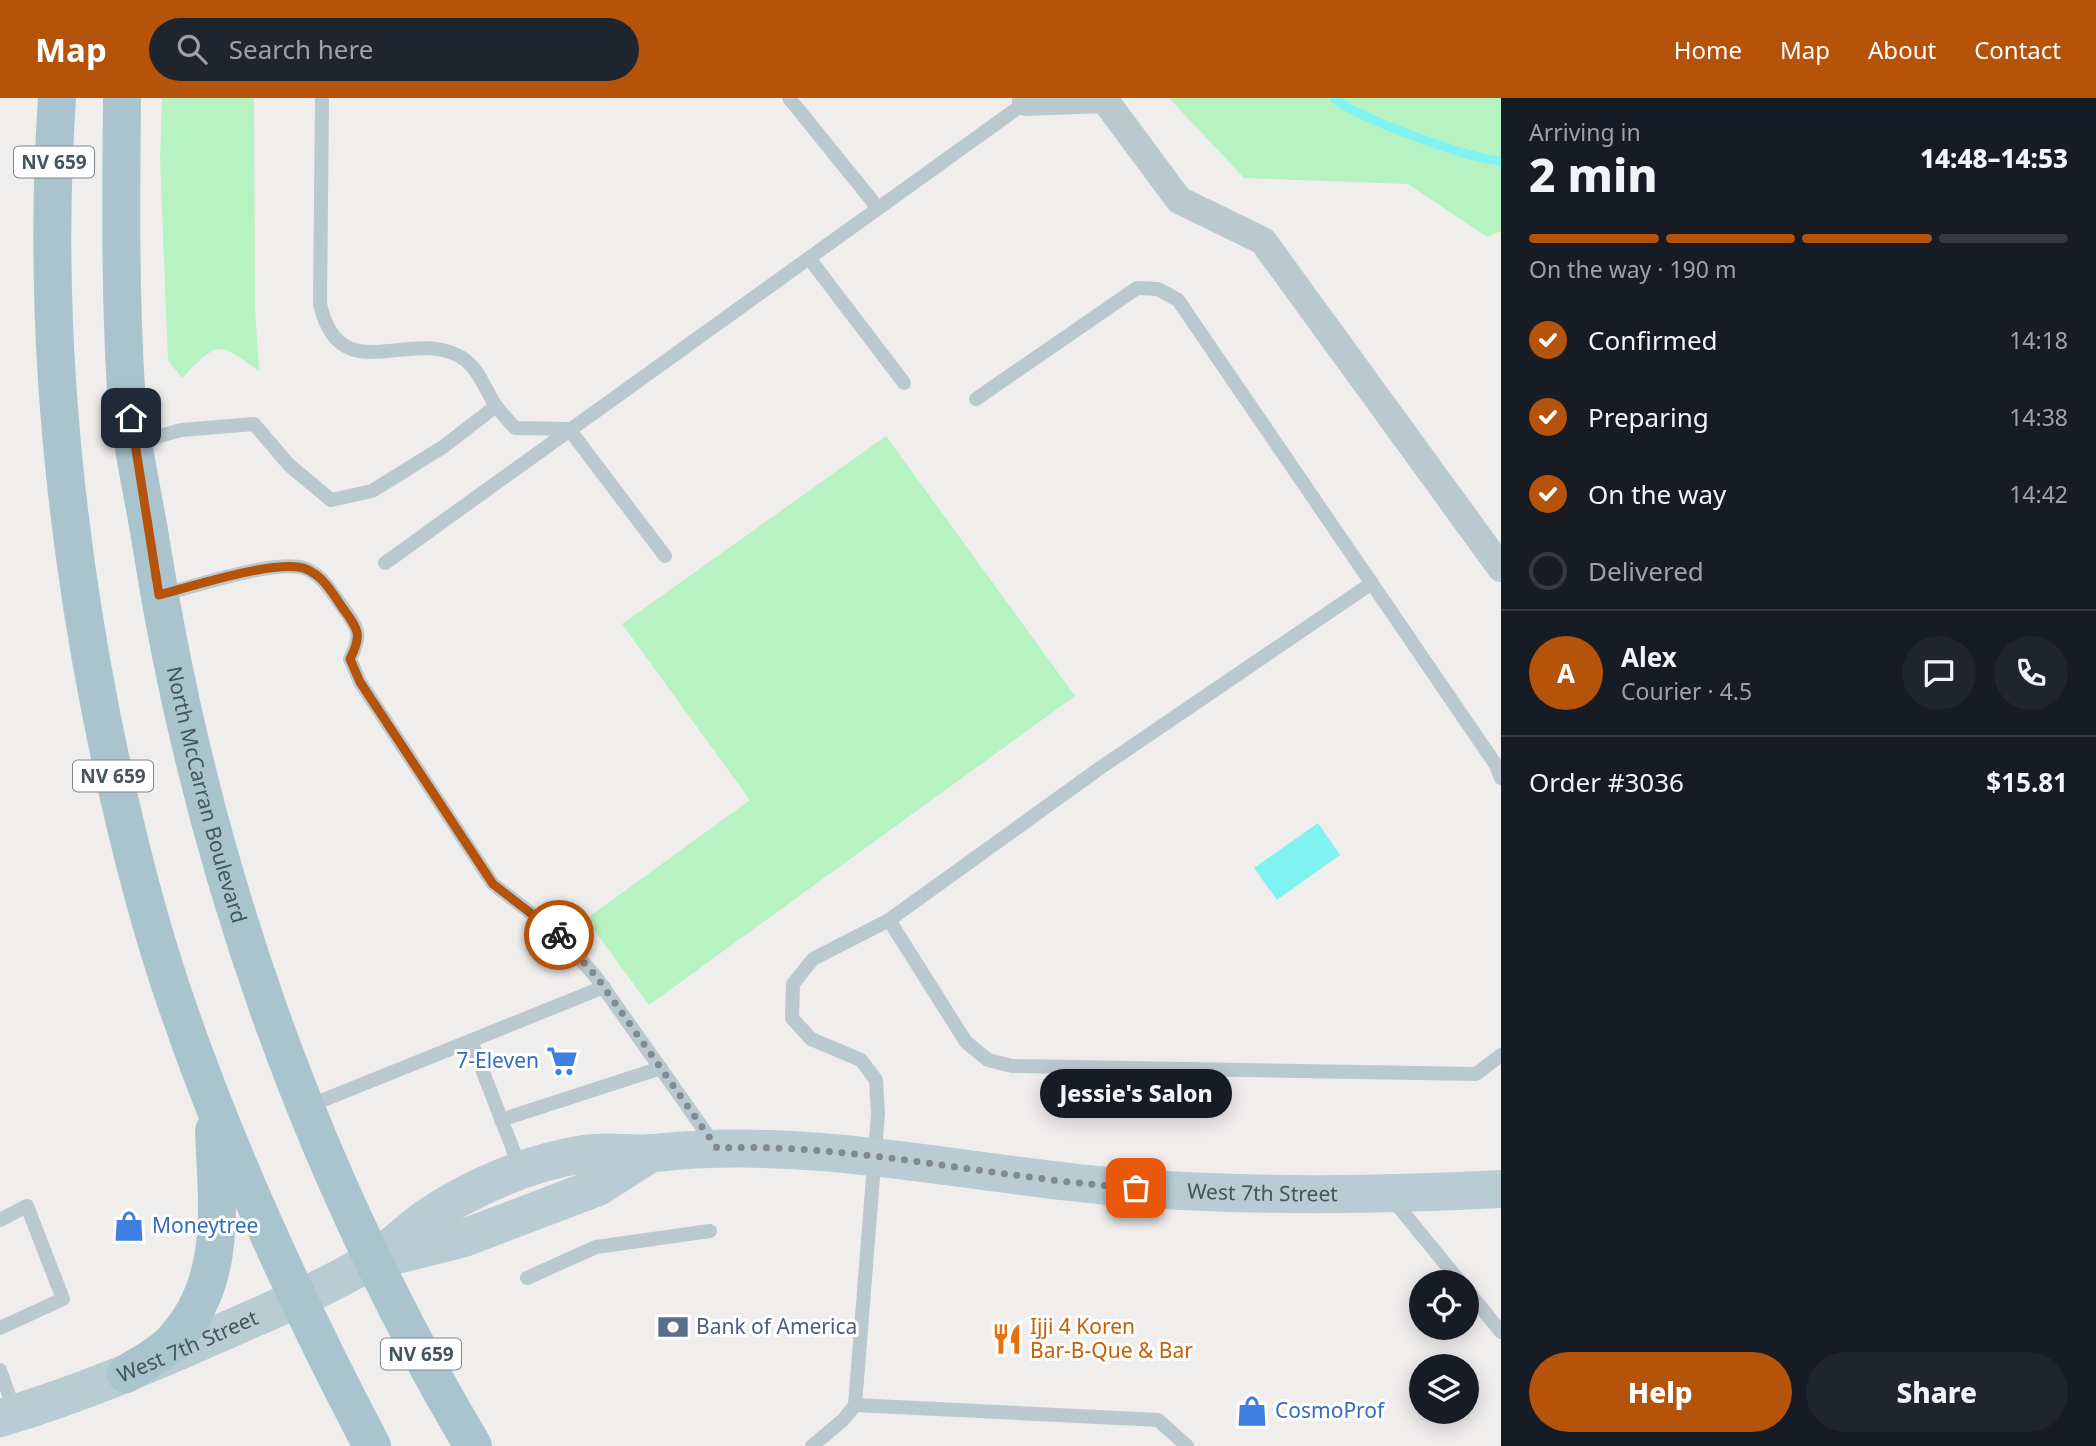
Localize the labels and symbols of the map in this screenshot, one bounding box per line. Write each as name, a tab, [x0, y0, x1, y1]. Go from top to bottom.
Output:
road number: NV 659	[14, 146, 94, 178]
pin	[101, 388, 161, 448]
street label: North McCarran Boulevard	[161, 663, 254, 926]
road number: NV 659	[73, 761, 153, 792]
courier	[524, 900, 594, 970]
supermarket icon: 7-Eleven	[545, 1044, 579, 1078]
place label: 7-Eleven	[456, 1046, 539, 1074]
callout: Jessie's Salon	[1040, 1069, 1232, 1118]
pin	[1106, 1158, 1166, 1218]
street label: West 7th Street	[1186, 1176, 1338, 1207]
shop icon: Moneytree	[112, 1209, 146, 1243]
place label: Moneytree	[152, 1211, 258, 1239]
street label: West 7th Street	[113, 1303, 262, 1388]
bank icon: Bank of America	[656, 1310, 690, 1344]
place label: Bank of America	[696, 1312, 857, 1340]
place label: Ijji 4 Koren Bar-B-Que & Bar	[1030, 1312, 1193, 1364]
restaurant icon: Ijji 4 Koren Bar-B-Que & Bar	[990, 1322, 1024, 1356]
road number: NV 659	[381, 1338, 461, 1370]
shop icon: CosmoProf	[1235, 1394, 1269, 1428]
place label: CosmoProf	[1275, 1396, 1386, 1424]

